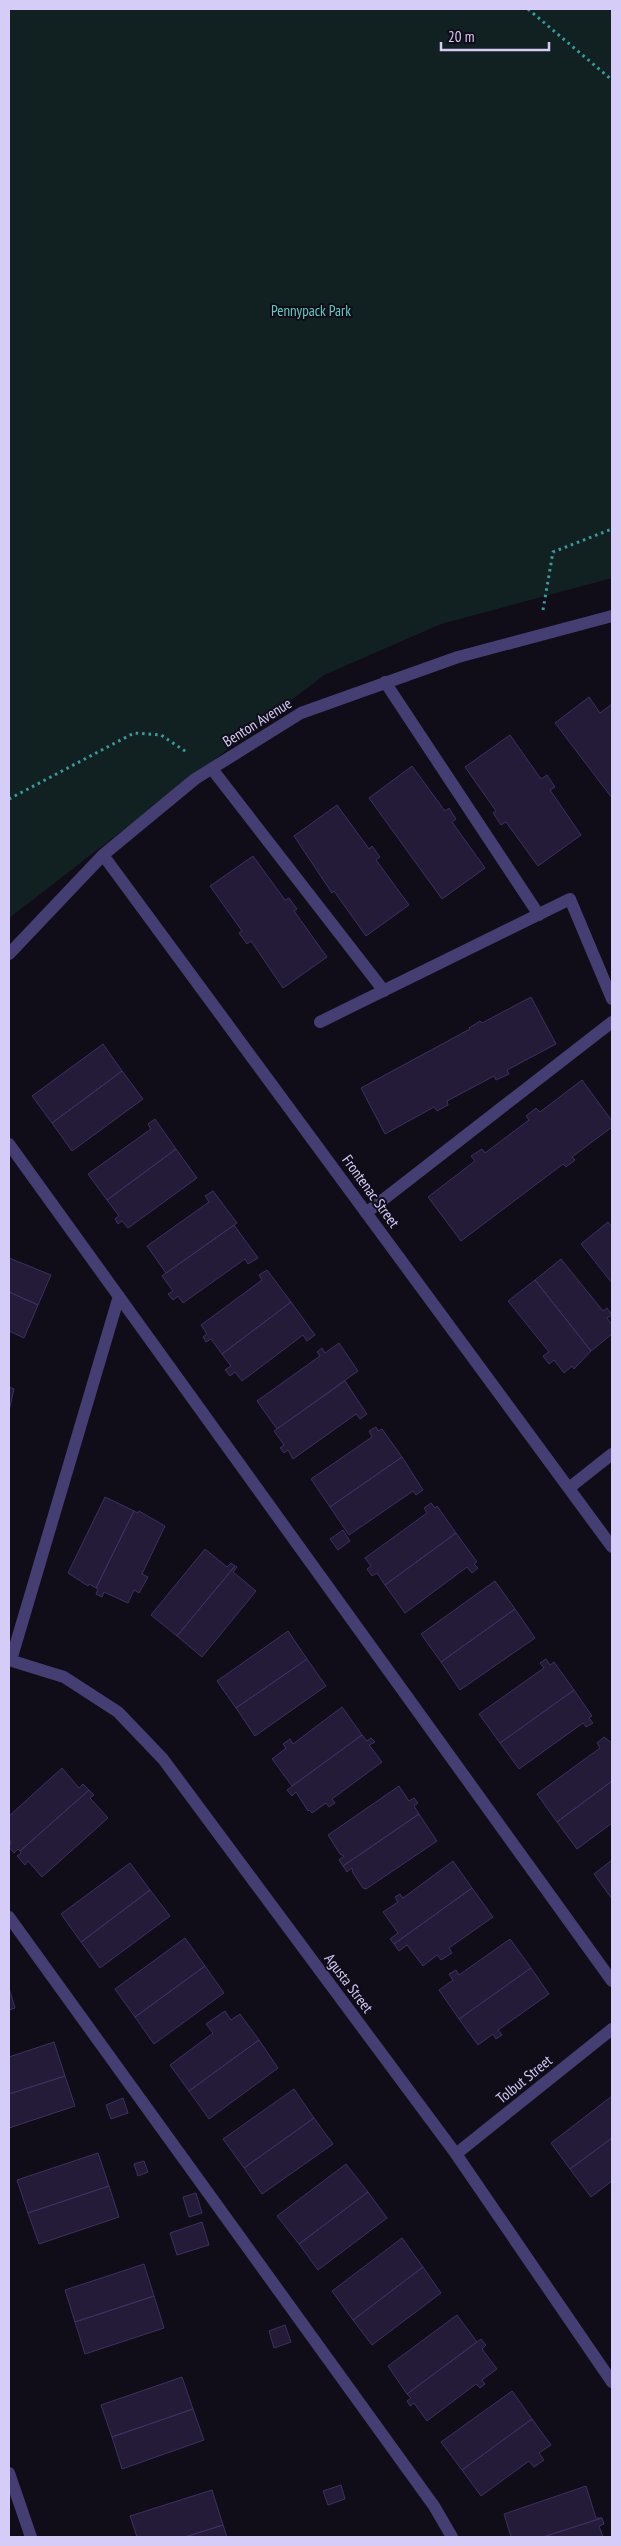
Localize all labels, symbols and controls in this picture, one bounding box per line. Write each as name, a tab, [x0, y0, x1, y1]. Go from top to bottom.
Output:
scale bar	[441, 20, 548, 52]
text: 20 m	[448, 27, 474, 46]
park label: Pennypack Park	[271, 301, 351, 320]
street label: Benton Avenue	[219, 693, 295, 751]
street label: Frontenac Street	[338, 1151, 404, 1231]
street label: Agusta Street	[321, 1950, 377, 2016]
street label: Tolbut Street	[492, 2051, 556, 2107]

